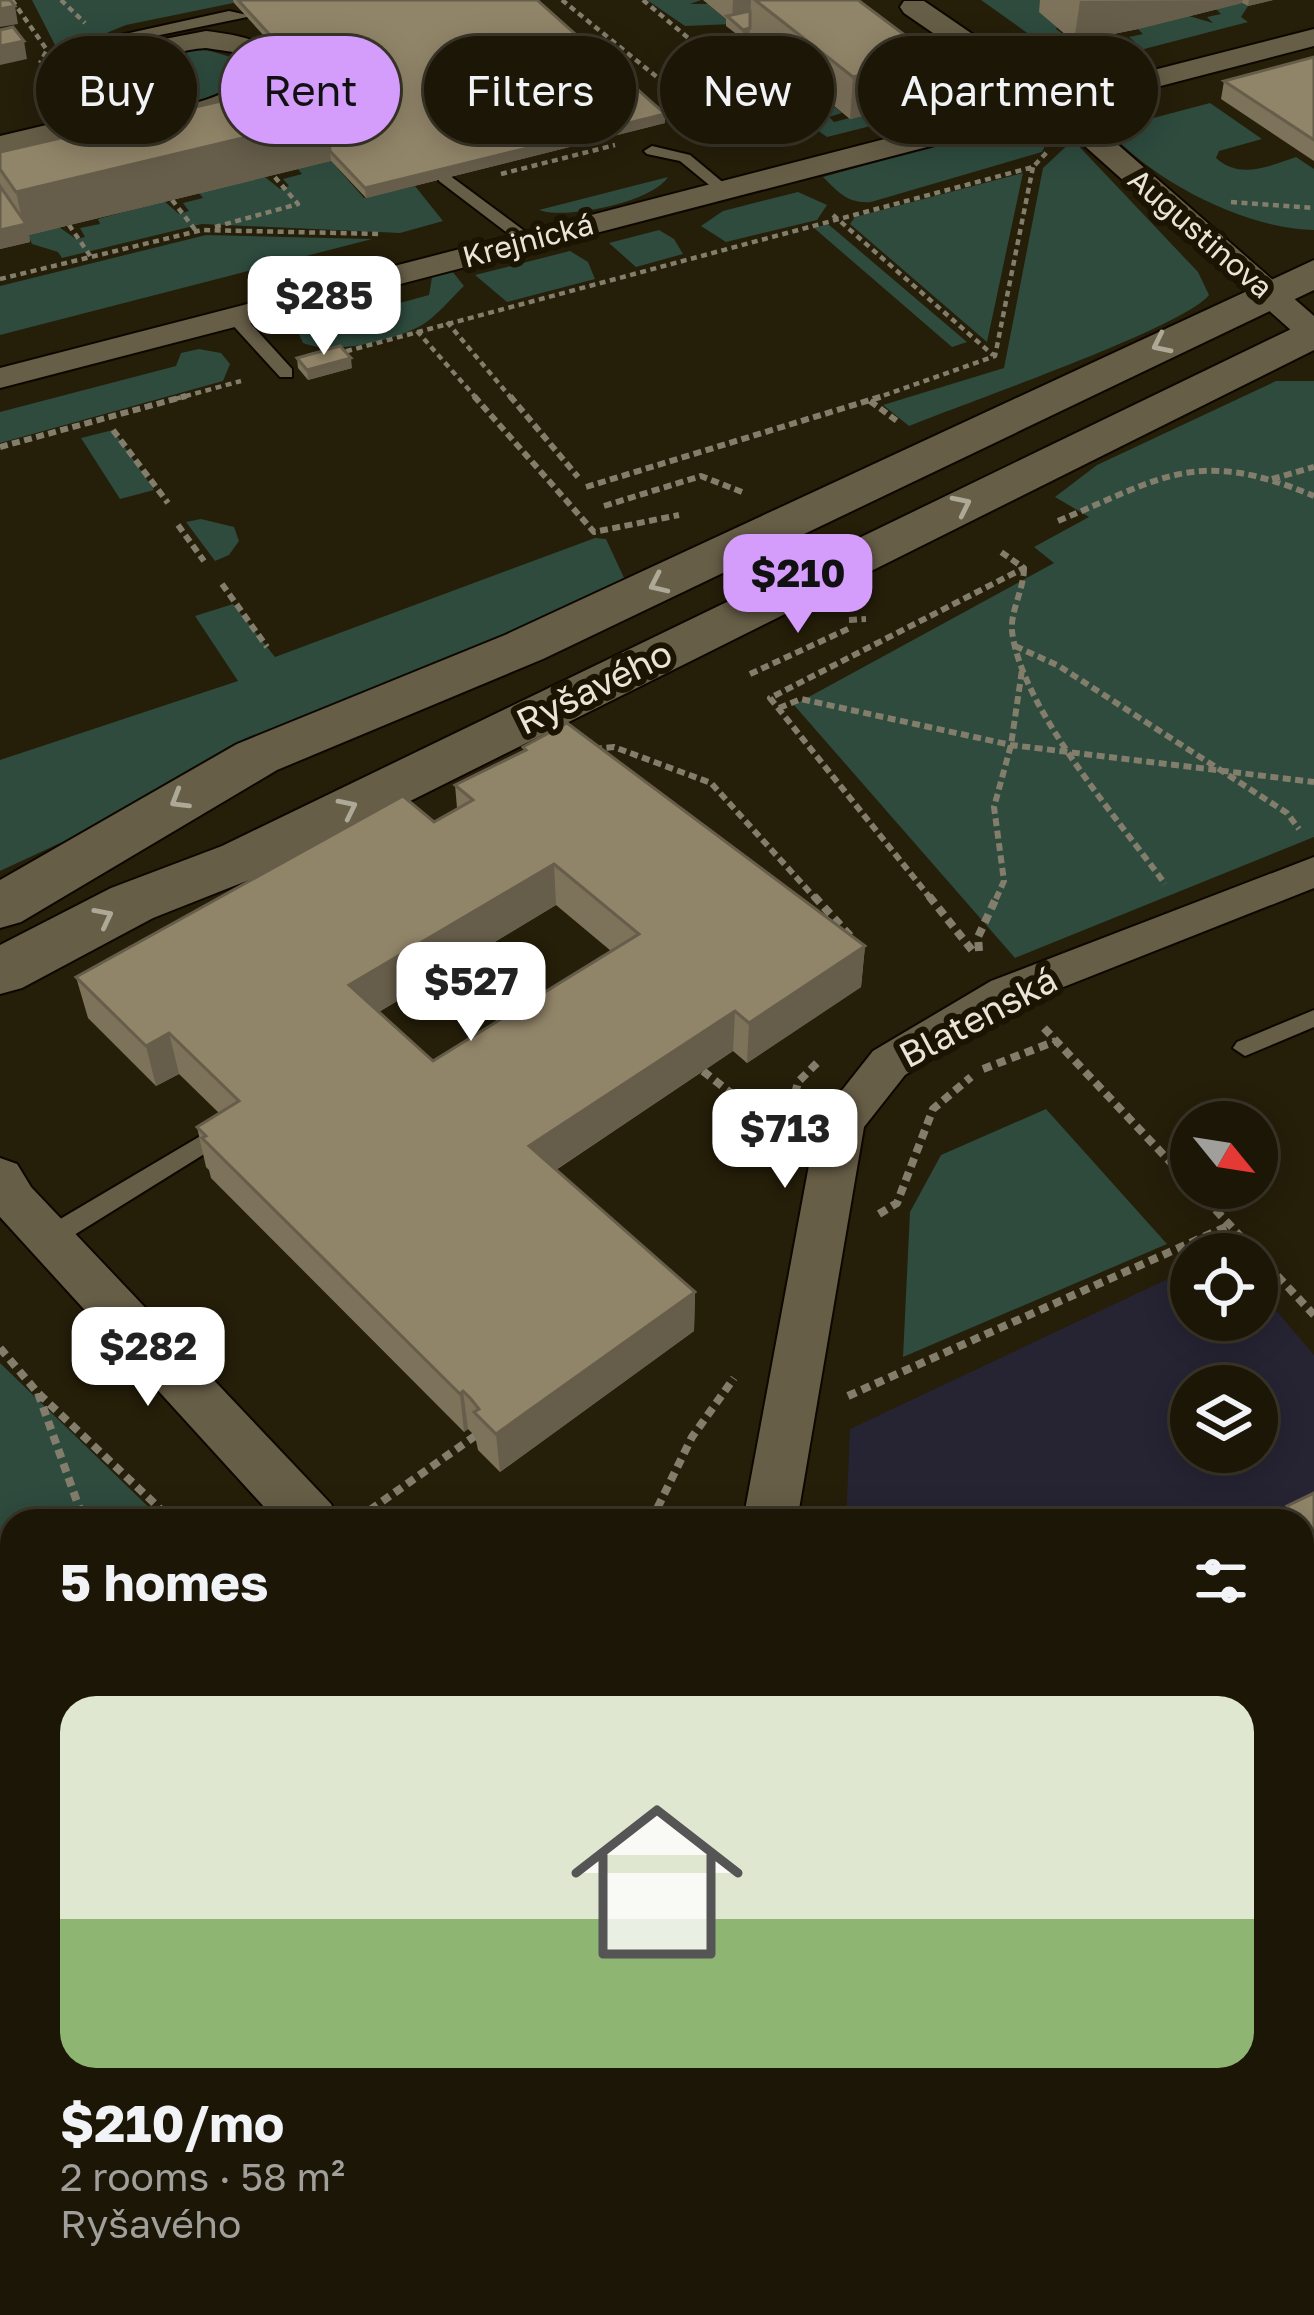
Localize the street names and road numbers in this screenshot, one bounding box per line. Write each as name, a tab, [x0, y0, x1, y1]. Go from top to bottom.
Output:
street label: Augustinova	[1121, 161, 1280, 306]
street label: Krejnická	[458, 205, 597, 275]
street label: Ryšavého	[509, 631, 678, 743]
street label: Blatenská	[892, 957, 1064, 1076]

